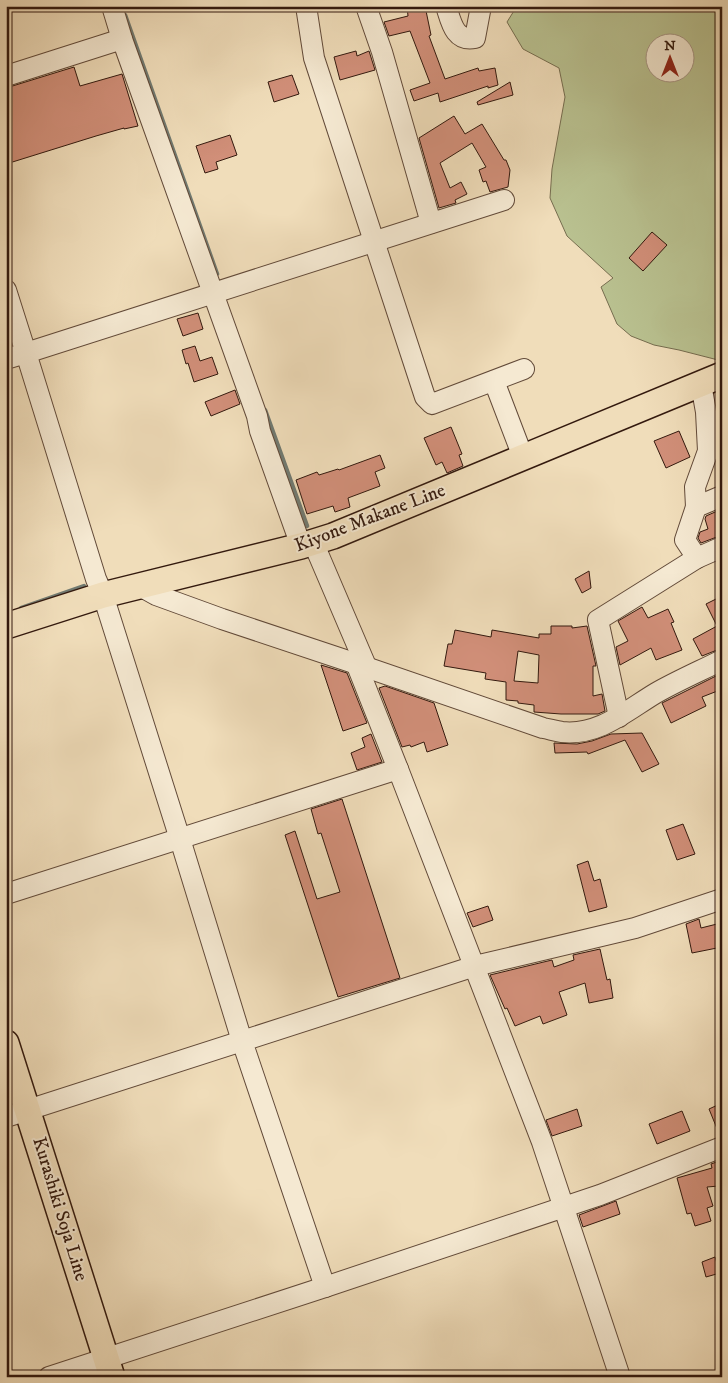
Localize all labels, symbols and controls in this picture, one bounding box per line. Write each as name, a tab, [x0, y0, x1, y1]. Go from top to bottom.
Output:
north arrow	[646, 32, 696, 82]
text: N	[664, 37, 676, 55]
street label: Kiyone Makane Line	[292, 479, 449, 557]
street label: Kurashiki Soja Line	[27, 1134, 93, 1284]

